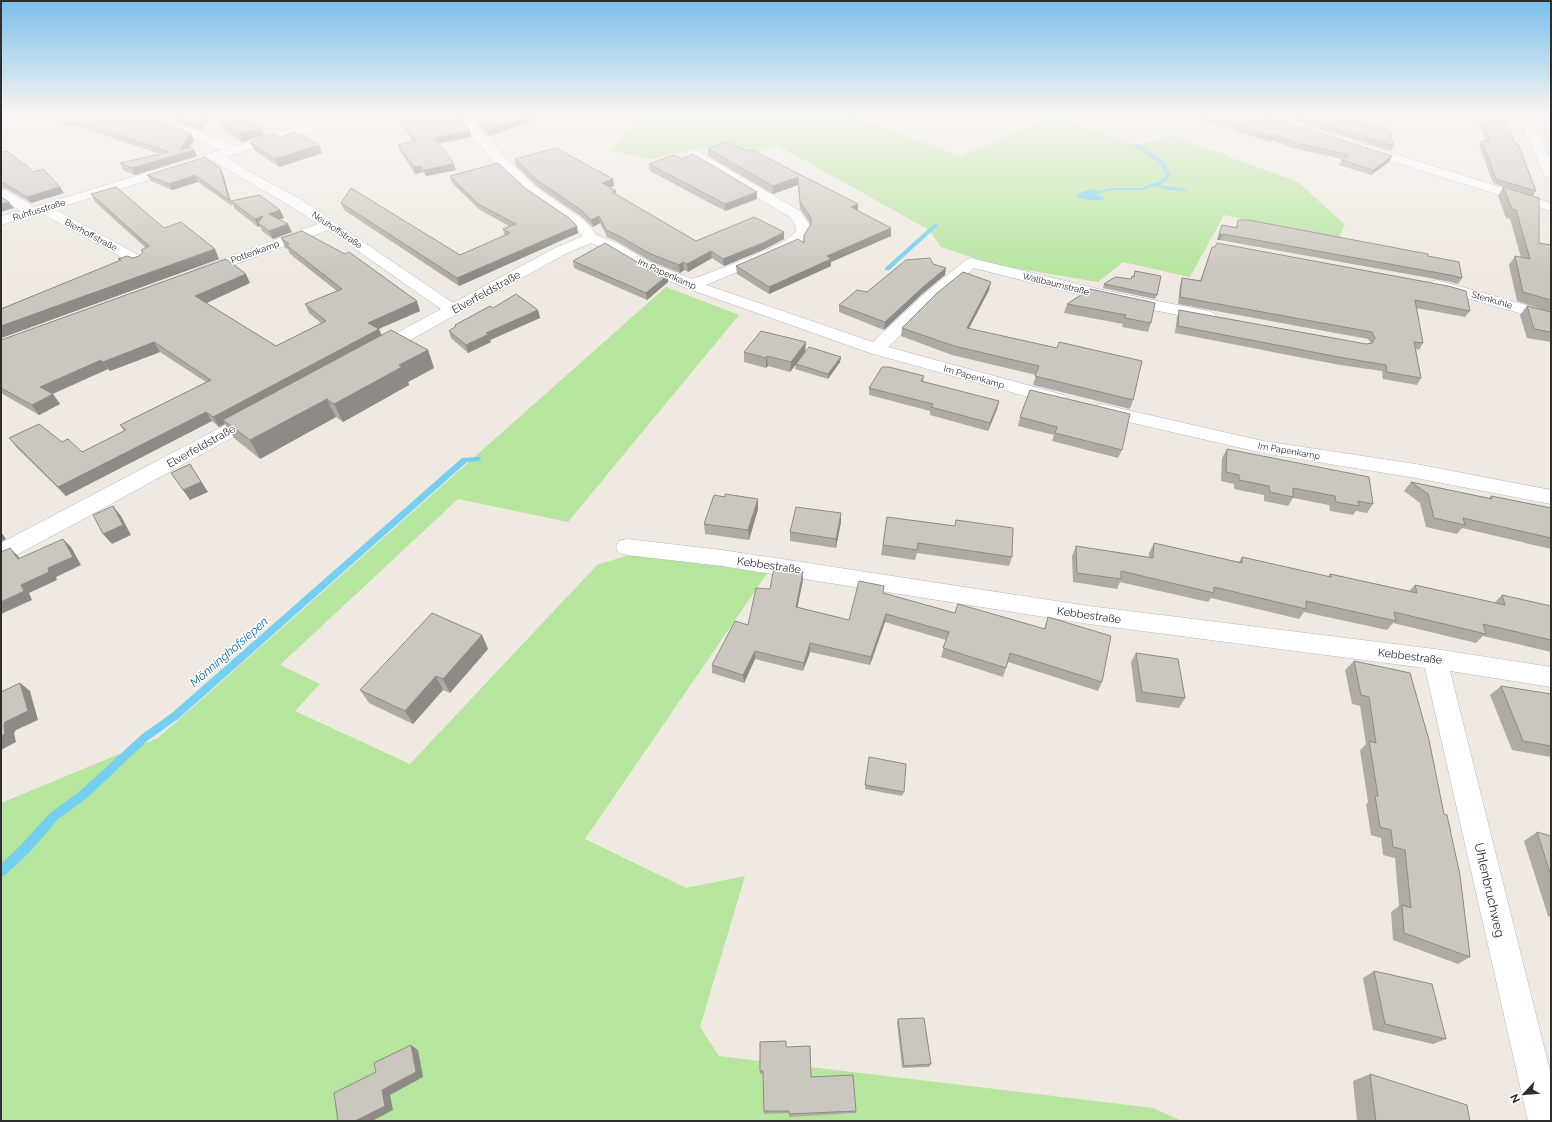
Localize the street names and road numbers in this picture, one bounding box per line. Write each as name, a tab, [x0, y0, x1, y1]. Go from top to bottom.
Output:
street label: Ruhfusstraße	[11, 197, 67, 223]
street label: Neuhoffstraße	[310, 209, 365, 251]
street label: Bierhoffstraße	[63, 217, 120, 253]
street label: Pottenkamp	[229, 238, 281, 265]
street label: Im Papenkamp	[636, 257, 698, 292]
street label: Elverfeldstraße	[450, 268, 523, 317]
street label: Wallbaumstraße	[1022, 271, 1091, 297]
street label: Stenkuhle	[1470, 289, 1514, 311]
street label: Im Papenkamp	[942, 364, 1006, 391]
street label: Elverfeldstraße	[165, 422, 238, 471]
street label: Im Papenkamp	[1257, 441, 1321, 461]
street label: Kebbestraße	[736, 555, 802, 577]
street label: Kebbestraße	[1056, 605, 1122, 627]
street label: Kebbestraße	[1377, 646, 1443, 667]
street label: Uhlenbruchweg	[1471, 841, 1508, 939]

